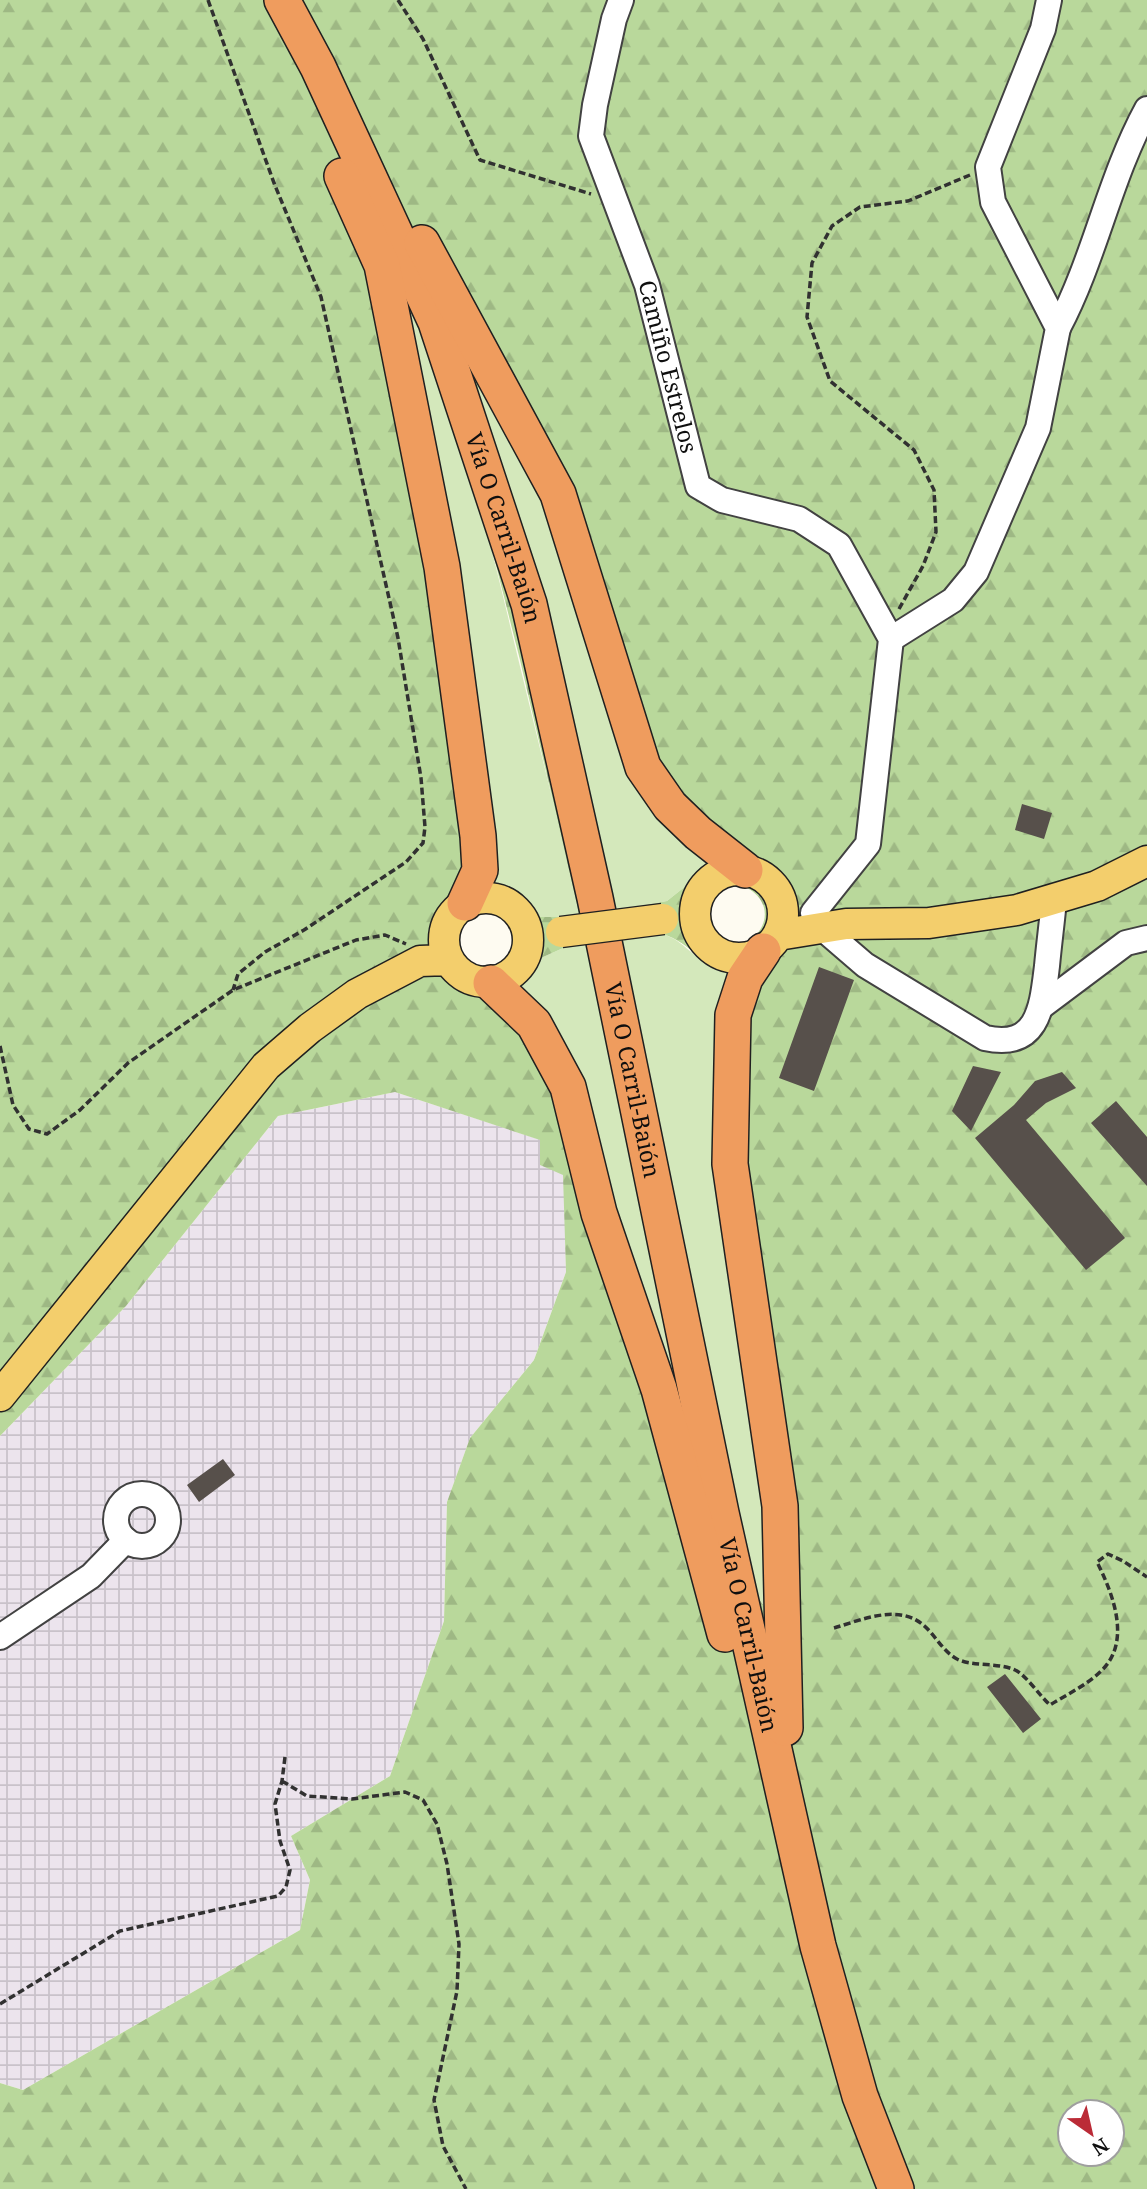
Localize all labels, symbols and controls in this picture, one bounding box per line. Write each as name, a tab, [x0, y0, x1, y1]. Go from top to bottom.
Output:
street label: Camiño Estrelos	[631, 277, 706, 456]
street label: Vía O Carril-Baión	[459, 428, 550, 626]
street label: Vía O Carril-Baión	[598, 979, 669, 1180]
street label: Vía O Carril-Baión	[712, 1534, 787, 1735]
north arrow	[1056, 2098, 1126, 2168]
text: N	[1087, 2132, 1114, 2162]

